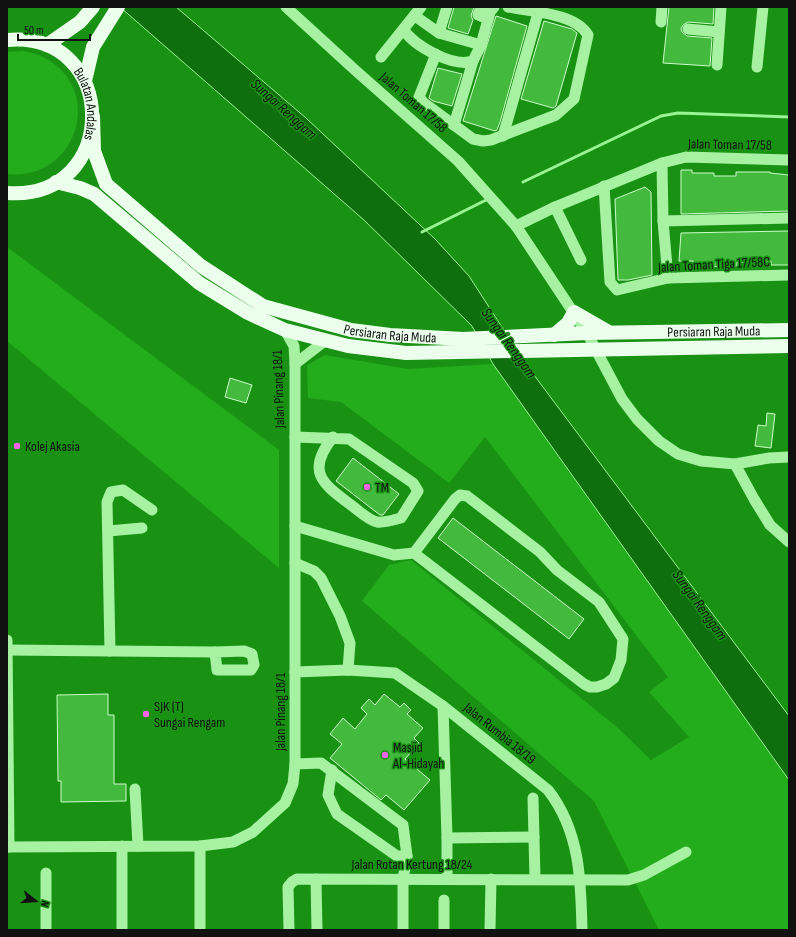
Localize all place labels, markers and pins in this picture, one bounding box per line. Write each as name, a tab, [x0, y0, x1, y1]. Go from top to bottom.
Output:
place label: Kolej Akasia	[25, 438, 80, 455]
marker: Kolej Akasia	[12, 441, 22, 451]
place label: TM	[375, 479, 389, 496]
marker: TM	[362, 482, 372, 492]
place label: SJK (T) Sungai Rengam	[154, 698, 225, 731]
marker: SJK (T) Sungai Rengam	[141, 709, 151, 719]
place label: Masjid Al-Hidayah	[392, 739, 444, 772]
marker: Masjid Al-Hidayah	[380, 750, 390, 760]

